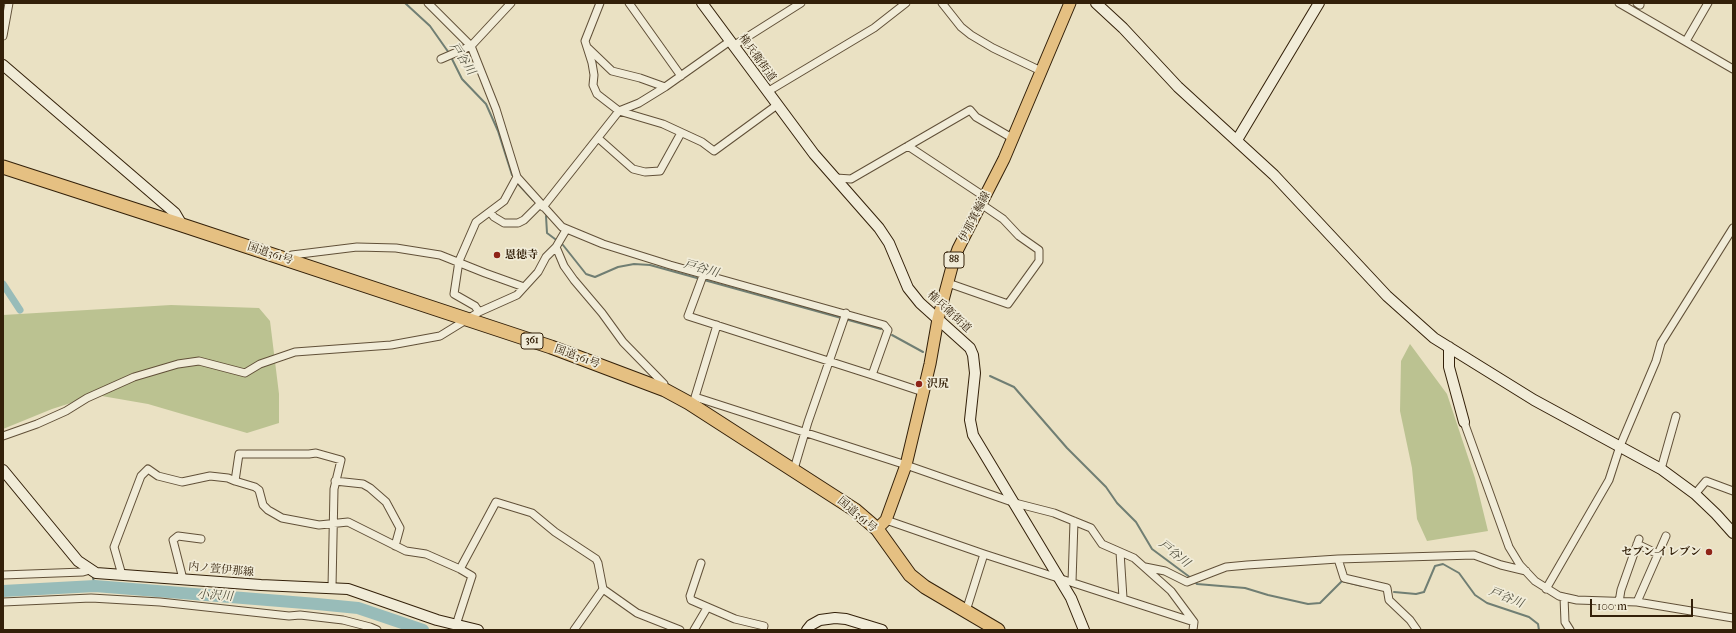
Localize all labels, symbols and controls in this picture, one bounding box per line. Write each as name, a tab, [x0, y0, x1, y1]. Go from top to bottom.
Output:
street label: 権兵衛街道	[735, 32, 779, 84]
water label: 戸谷川	[446, 40, 478, 78]
street label: 伊那箕輪線	[957, 190, 993, 244]
street label: 国道361号	[245, 240, 295, 268]
place label: 恩徳寺	[505, 248, 538, 262]
marker: 恩徳寺	[492, 250, 502, 260]
road number: 88	[944, 252, 964, 268]
water label: 戸谷川	[682, 257, 720, 281]
street label: 権兵衛街道	[924, 288, 974, 336]
road number: 361	[521, 333, 543, 349]
street label: 国道361号	[553, 343, 601, 371]
place label: 沢尻	[927, 377, 949, 391]
marker: 沢尻	[914, 379, 924, 389]
street label: 国道361号	[835, 495, 879, 535]
water label: 戸谷川	[1155, 537, 1193, 571]
place label: セブン-イレブン	[1621, 545, 1701, 559]
marker: セブン-イレブン	[1704, 547, 1714, 557]
street label: 内ノ萱伊那線	[188, 561, 254, 579]
water label: 戸谷川	[1487, 585, 1525, 611]
water label: 小沢川	[197, 588, 233, 604]
scale bar	[1592, 591, 1695, 617]
text: 100 m	[1597, 599, 1627, 613]

